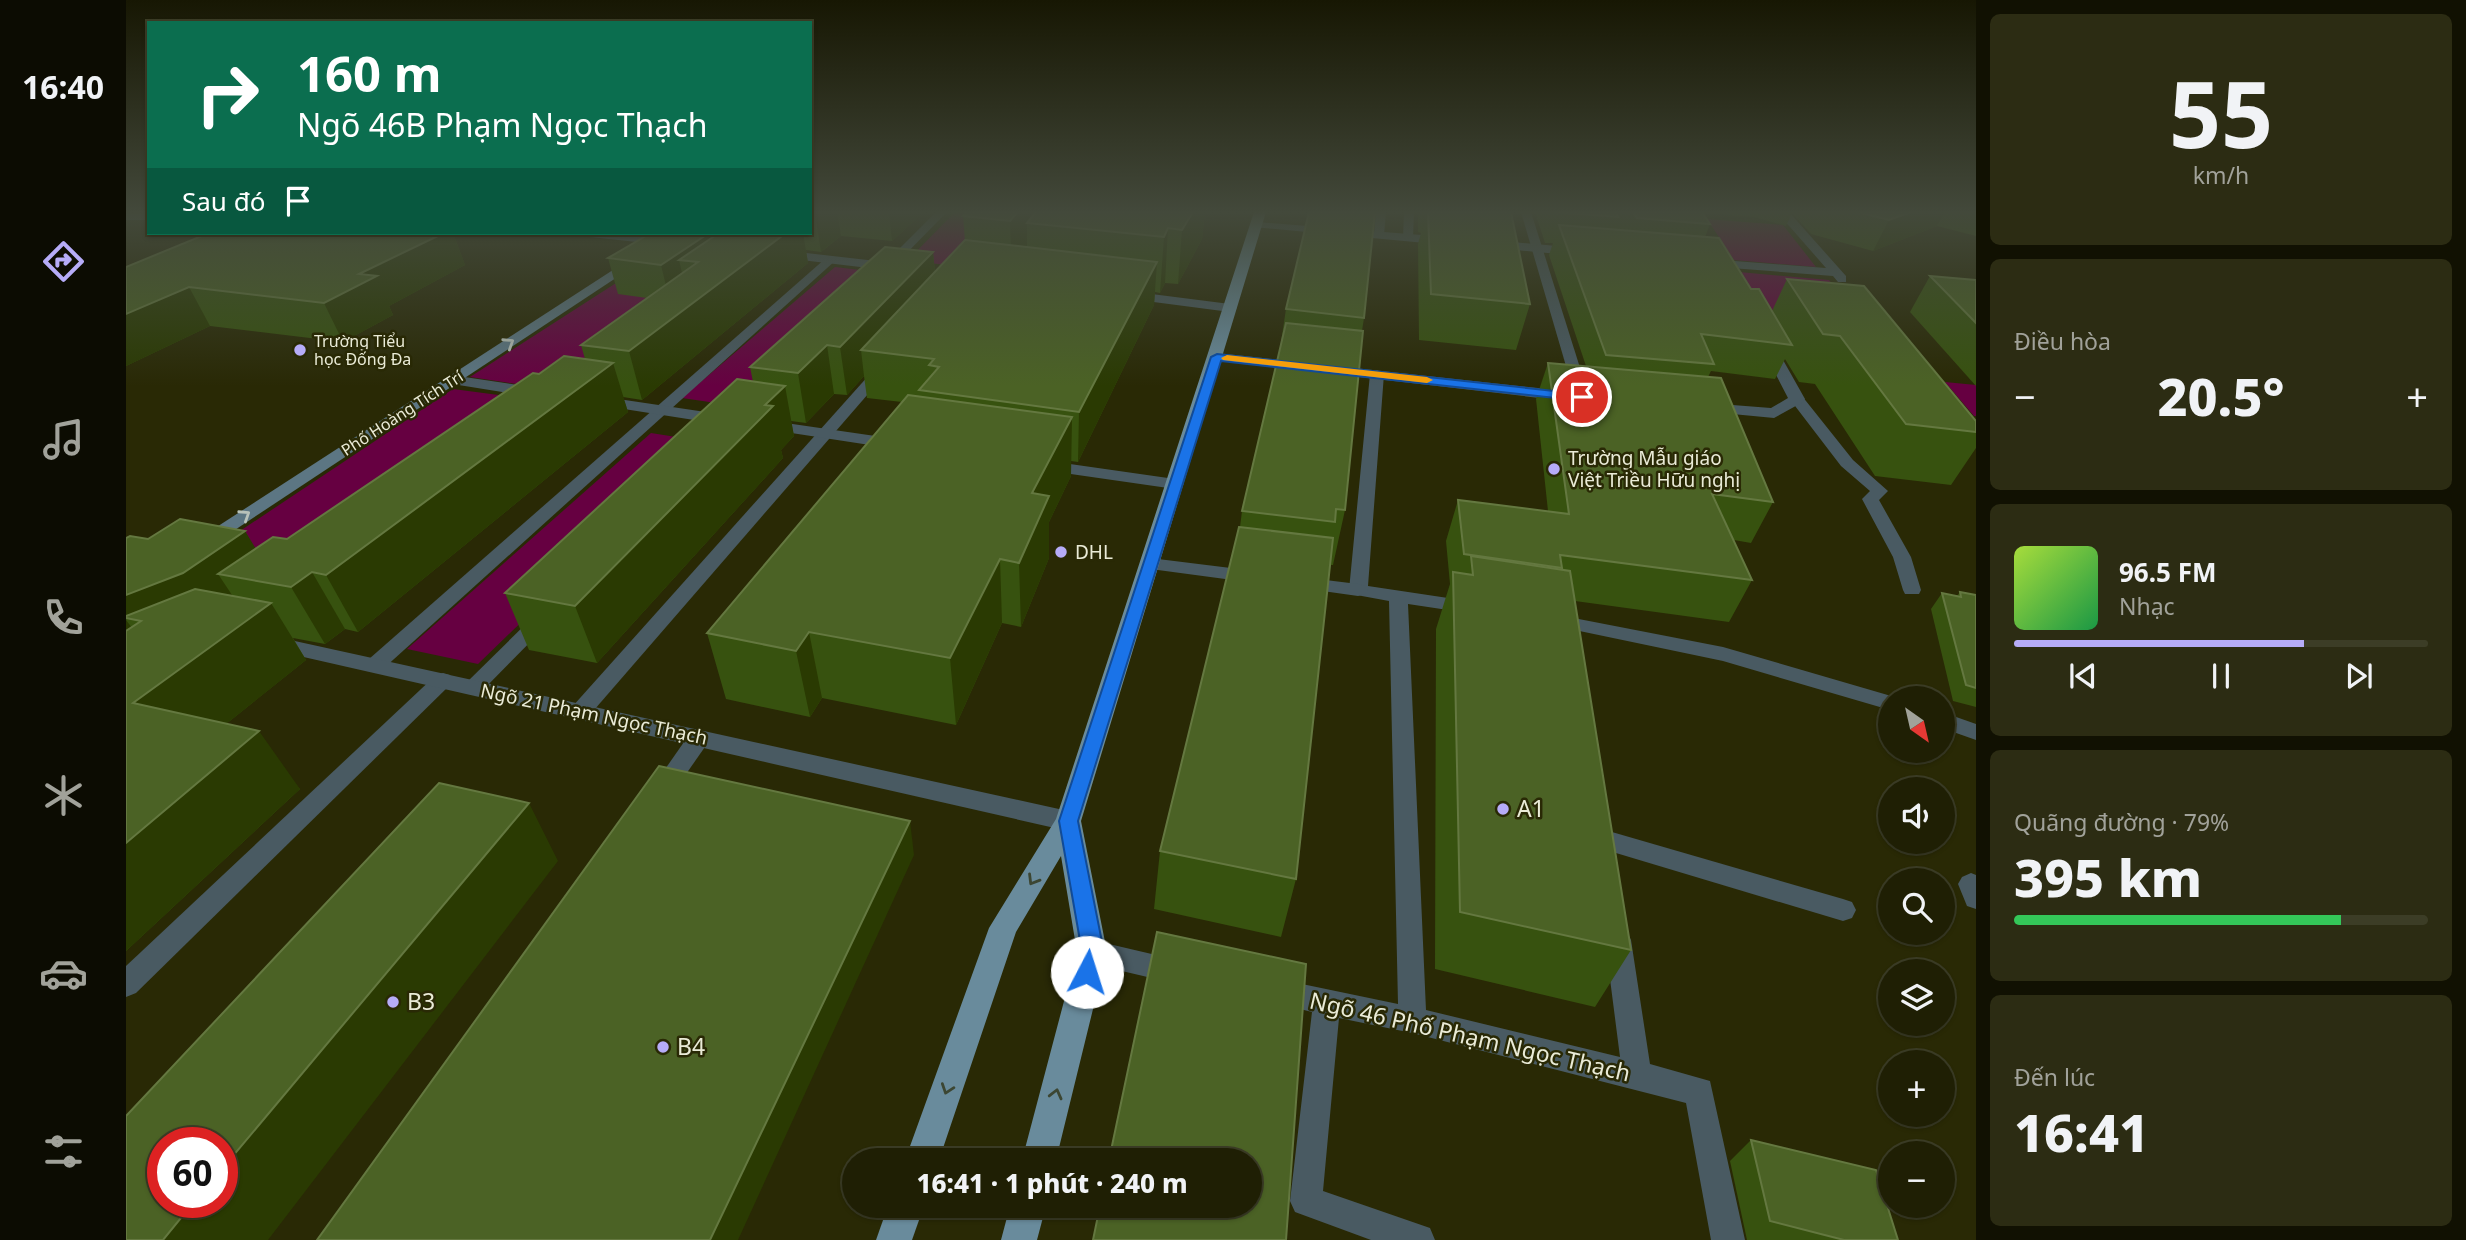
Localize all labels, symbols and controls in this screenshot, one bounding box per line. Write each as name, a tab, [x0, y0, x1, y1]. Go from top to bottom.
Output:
text: 160 m	[297, 40, 442, 106]
icon: right	[182, 49, 273, 140]
text: 55	[2169, 51, 2273, 175]
text: 16:40	[22, 65, 104, 108]
text: Ngõ 46B Phạm Ngọc Thạch	[297, 103, 707, 146]
text: km/h	[2193, 159, 2249, 191]
icon: arrive	[279, 182, 317, 220]
text: Sau đó	[182, 183, 265, 219]
icon: directions	[39, 237, 88, 286]
text: Điều hòa	[2014, 325, 2111, 357]
place label: Trường Tiểu học Đống Đa	[314, 330, 411, 370]
one-way arrow	[501, 338, 514, 351]
marker: Trường Tiểu học Đống Đa	[292, 342, 308, 358]
text: 20.5°	[2158, 360, 2284, 431]
street label: Phố Hoàng Tích Trí	[337, 365, 468, 461]
pin	[1552, 367, 1612, 427]
text: −	[2014, 370, 2036, 422]
text: +	[2406, 370, 2428, 422]
icon: arrive	[1563, 378, 1601, 416]
icon: music	[39, 415, 88, 464]
place label: Trường Mẫu giáo Việt Triều Hữu nghị	[1568, 445, 1740, 493]
marker: Trường Mẫu giáo Việt Triều Hữu nghị	[1546, 461, 1562, 477]
one-way arrow	[237, 510, 250, 523]
place label: DHL	[1075, 539, 1113, 565]
marker: DHL	[1053, 544, 1069, 560]
text: 96.5 FM	[2119, 554, 2216, 590]
text: Nhạc	[2119, 590, 2175, 622]
icon: phone	[39, 593, 88, 642]
icon: previous	[2064, 657, 2102, 695]
icon: pause	[2202, 657, 2240, 695]
icon: next	[2340, 657, 2378, 695]
street label: Ngõ 21 Phạm Ngọc Thạch	[478, 677, 710, 751]
north arrow	[1878, 686, 1955, 763]
map controls	[1878, 686, 1955, 1218]
icon: climate	[39, 771, 88, 820]
button: sound	[1878, 777, 1955, 854]
place label: A1	[1517, 792, 1545, 824]
marker: A1	[1495, 801, 1511, 817]
text: Quãng đường · 79%	[2014, 806, 2229, 838]
text: 395 km	[2014, 841, 2202, 912]
button: search	[1878, 868, 1955, 945]
one-way arrow	[1028, 872, 1041, 885]
position arrow	[1050, 935, 1124, 1009]
icon: car	[39, 949, 88, 998]
button: layers	[1878, 959, 1955, 1036]
street label: Ngõ 46 Phố Phạm Ngọc Thạch	[1307, 984, 1634, 1089]
place label: B3	[407, 985, 435, 1017]
marker: B3	[385, 994, 401, 1010]
place label: B4	[677, 1030, 705, 1062]
marker: B4	[655, 1039, 671, 1055]
button: +	[1878, 1050, 1955, 1127]
text: Đến lúc	[2014, 1061, 2095, 1093]
one-way arrow	[941, 1083, 955, 1095]
one-way arrow	[1048, 1088, 1062, 1100]
text: 16:41	[2014, 1096, 2149, 1167]
icon: filters	[39, 1127, 88, 1176]
speed limit sign: 60	[147, 1127, 238, 1218]
button: −	[1878, 1141, 1955, 1218]
text: 16:41 · 1 phút · 240 m	[916, 1165, 1188, 1201]

